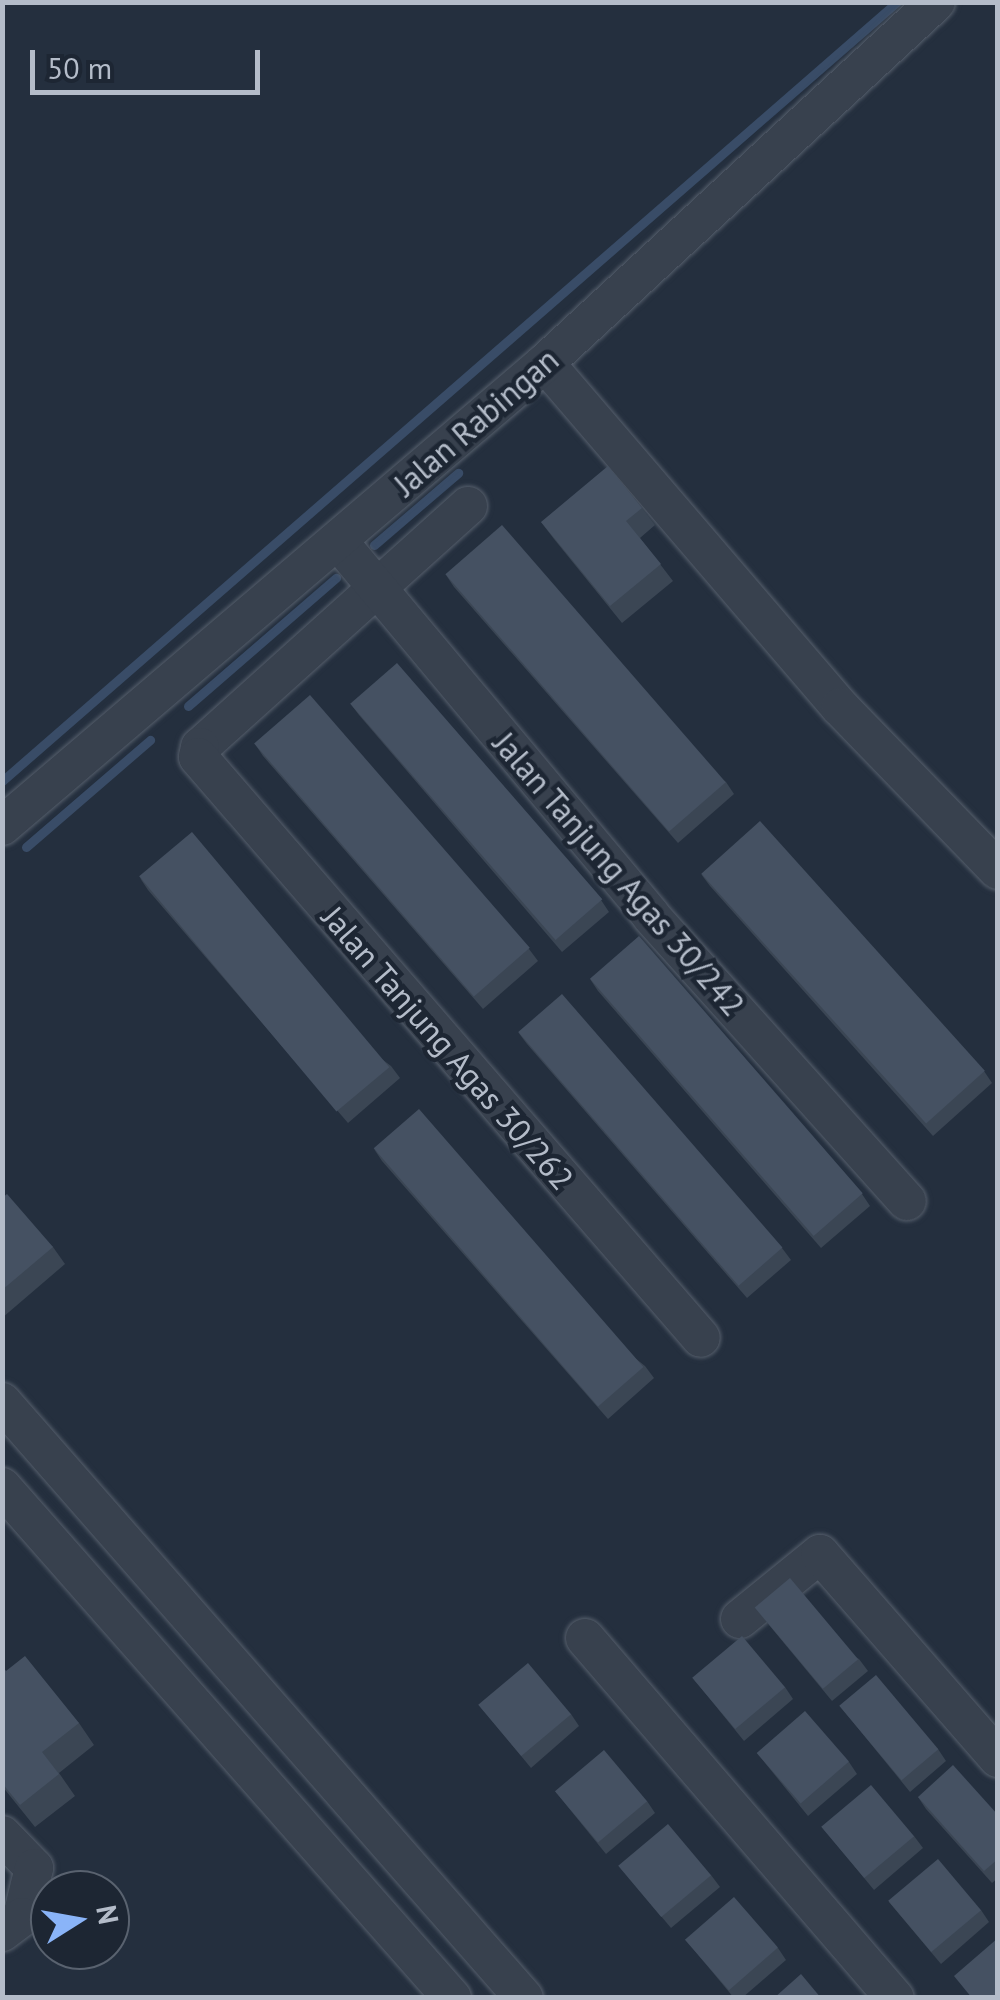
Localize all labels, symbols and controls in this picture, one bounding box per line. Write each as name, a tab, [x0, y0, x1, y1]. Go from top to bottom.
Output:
scale bar	[35, 30, 265, 92]
text: 50 m	[47, 48, 112, 87]
street label: Jalan Rabingan	[386, 340, 566, 504]
street label: Jalan Tanjung Agas 30/242	[485, 724, 753, 1024]
street label: Jalan Tanjung Agas 30/262	[314, 898, 582, 1198]
north arrow	[30, 1870, 130, 1970]
text: N	[88, 1902, 128, 1927]

